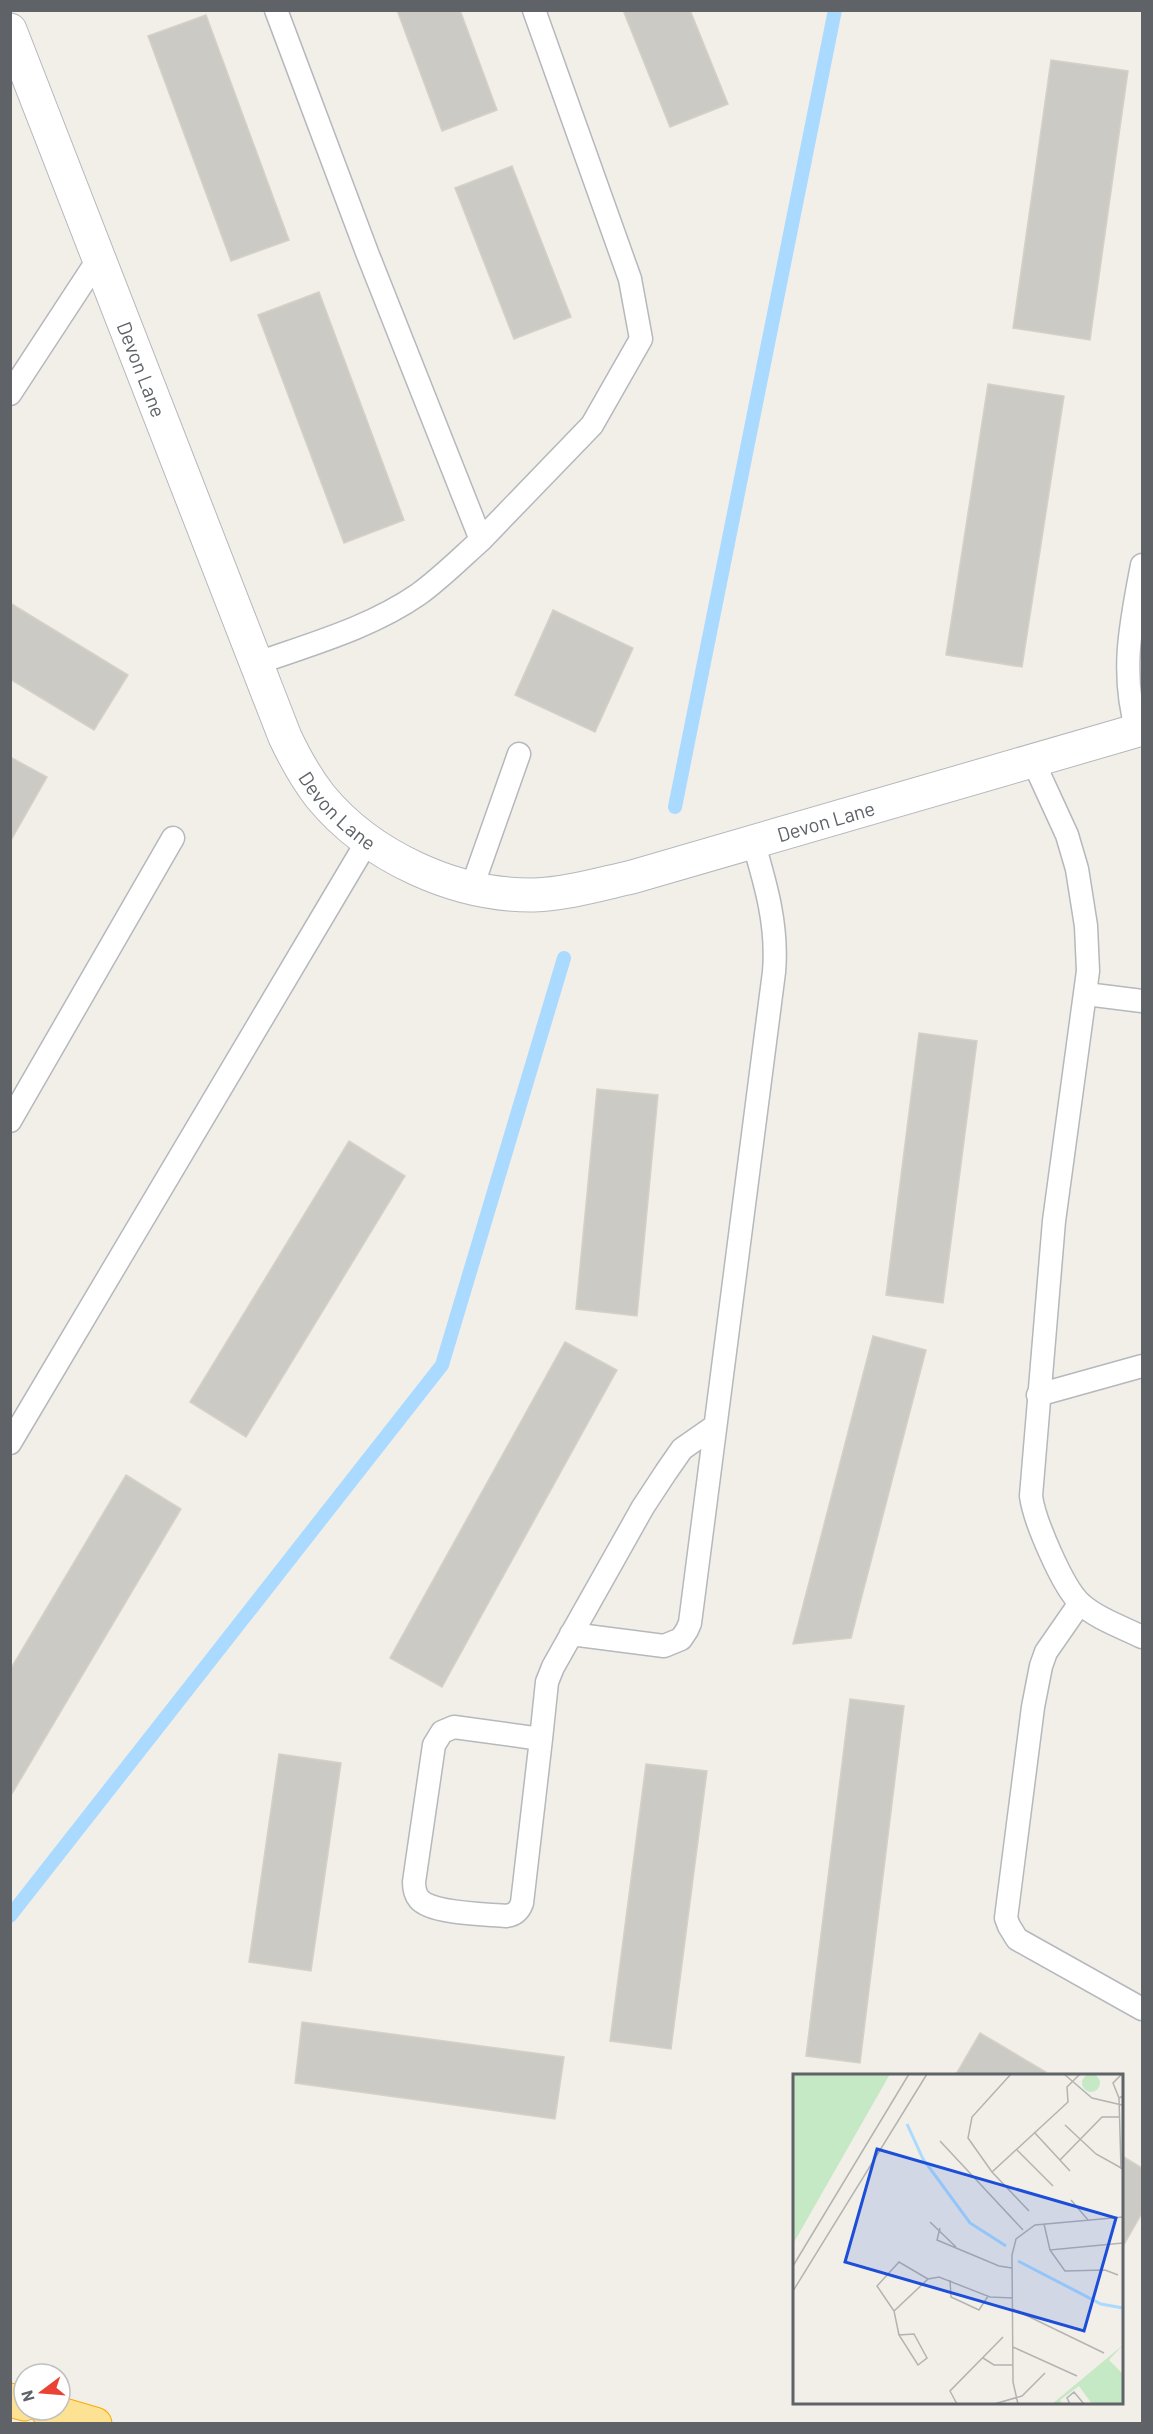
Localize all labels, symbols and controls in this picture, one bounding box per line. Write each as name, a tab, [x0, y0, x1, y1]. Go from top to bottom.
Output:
street label: Devon Lane	[113, 318, 171, 420]
street label: Devon Lane	[294, 767, 381, 855]
street label: Devon Lane	[774, 795, 877, 846]
inset map	[793, 2074, 1123, 2404]
north arrow	[12, 2362, 72, 2422]
text: N	[17, 2389, 38, 2404]

